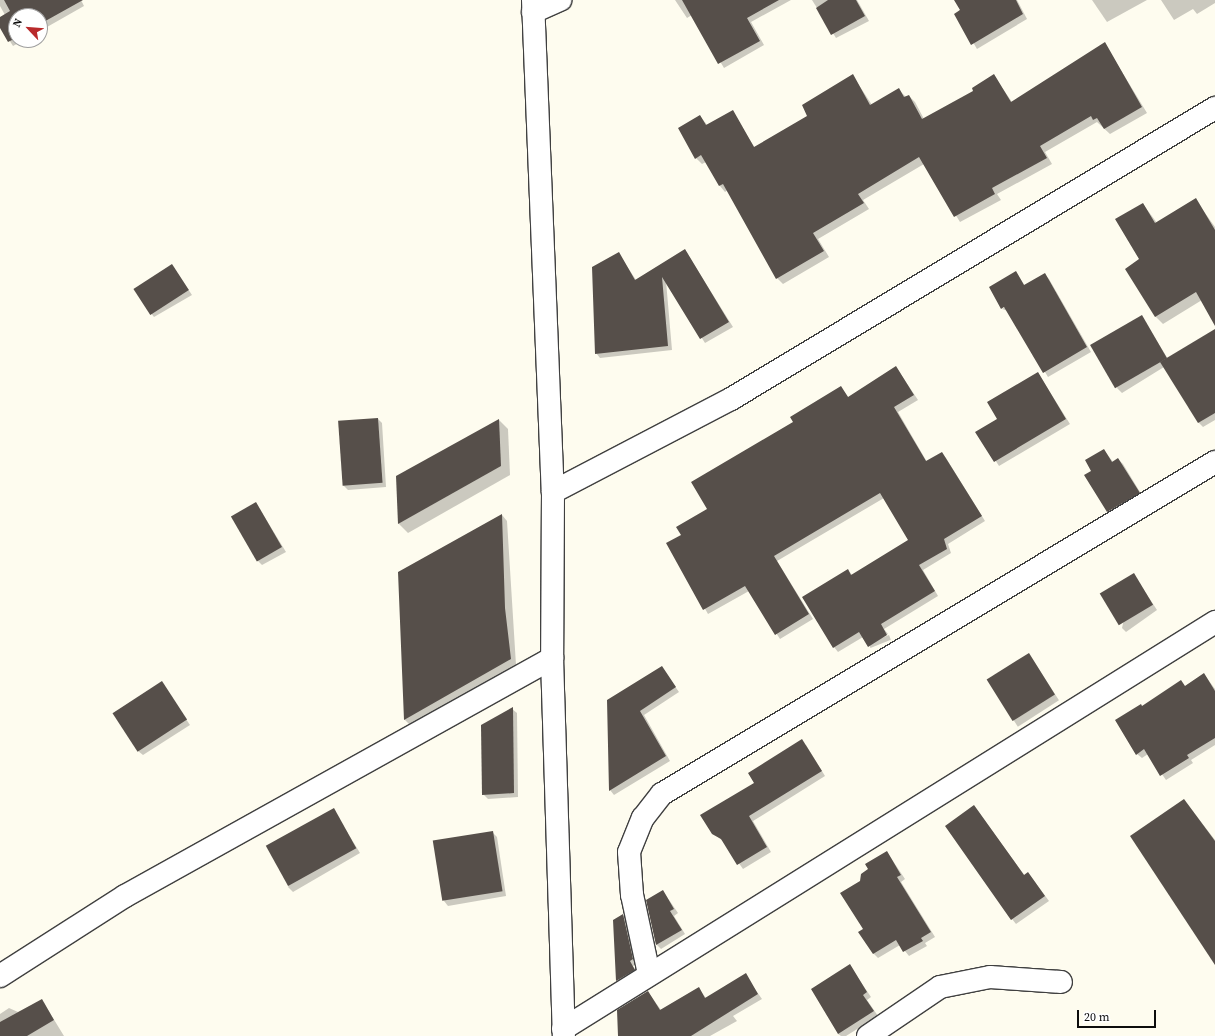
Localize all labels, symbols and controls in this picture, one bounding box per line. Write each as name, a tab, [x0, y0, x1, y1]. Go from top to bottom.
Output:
north arrow	[8, 8, 48, 48]
text: N	[9, 16, 26, 30]
scale bar	[1079, 1002, 1158, 1028]
text: 20 m	[1084, 1009, 1110, 1025]

